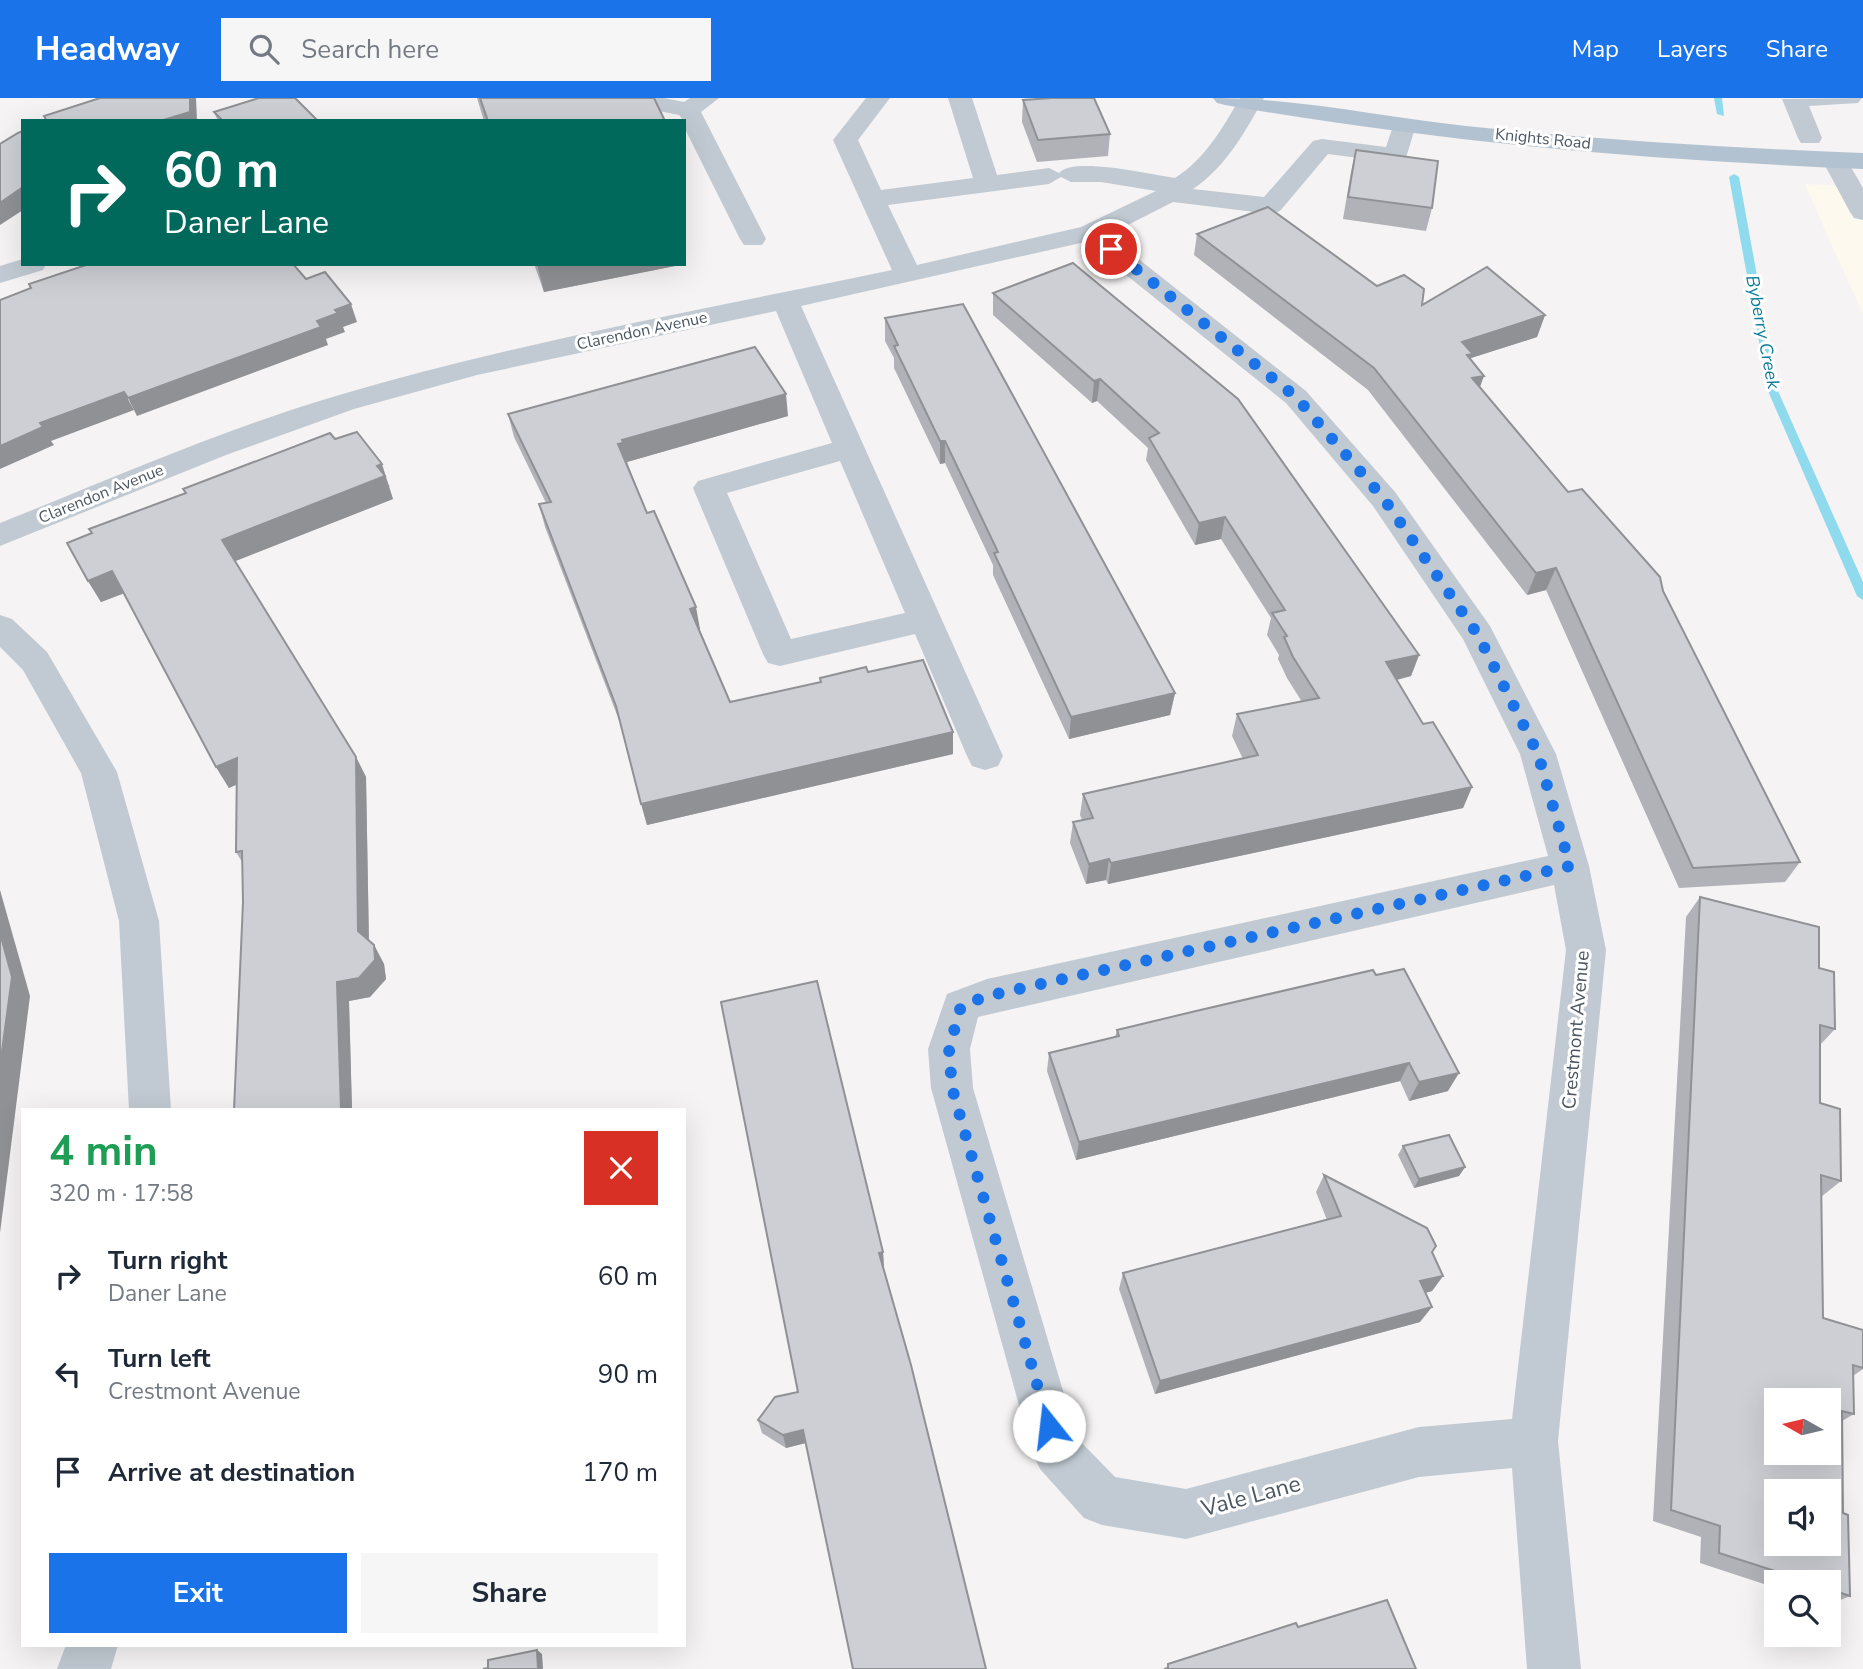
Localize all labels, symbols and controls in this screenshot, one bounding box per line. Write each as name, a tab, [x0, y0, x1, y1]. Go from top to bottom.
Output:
search box	[221, 18, 711, 81]
text: Headway	[35, 27, 179, 72]
icon: search	[245, 30, 283, 68]
text: Search here	[301, 32, 439, 67]
text: Map	[1572, 33, 1619, 65]
text: Layers	[1657, 33, 1728, 65]
text: Share	[1766, 33, 1828, 65]
street label: Knights Road	[1494, 123, 1592, 155]
text: 60 m	[164, 137, 279, 204]
icon: right	[49, 147, 140, 238]
text: Daner Lane	[164, 201, 329, 244]
pin	[1081, 219, 1141, 279]
icon: arrive	[1092, 230, 1130, 268]
water label: Byberry Creek	[1740, 273, 1786, 392]
street label: Clarendon Avenue	[575, 306, 709, 356]
street label: Clarendon Avenue	[35, 459, 167, 529]
street label: Crestmont Avenue	[1556, 950, 1596, 1110]
text: 4 min	[49, 1123, 158, 1180]
button: close	[584, 1131, 658, 1205]
text: 320 m · 17:58	[49, 1178, 194, 1209]
text: Turn right	[108, 1243, 227, 1278]
icon: right	[49, 1257, 87, 1295]
text: 60 m	[598, 1259, 658, 1294]
text: Daner Lane	[108, 1278, 227, 1309]
text: Turn left	[108, 1341, 211, 1376]
icon: left	[49, 1355, 87, 1393]
text: 90 m	[598, 1357, 658, 1392]
text: Crestmont Avenue	[108, 1376, 301, 1407]
north arrow	[1764, 1388, 1841, 1465]
map controls	[1764, 1388, 1841, 1647]
position arrow	[1012, 1389, 1086, 1463]
icon: arrive	[49, 1453, 87, 1491]
text: Arrive at destination	[108, 1455, 355, 1490]
text: 170 m	[582, 1455, 658, 1490]
street label: Vale Lane	[1197, 1468, 1304, 1524]
button: sound	[1764, 1479, 1841, 1556]
button: Exit	[49, 1553, 347, 1633]
button: Share	[361, 1553, 658, 1633]
button: search	[1764, 1570, 1841, 1647]

